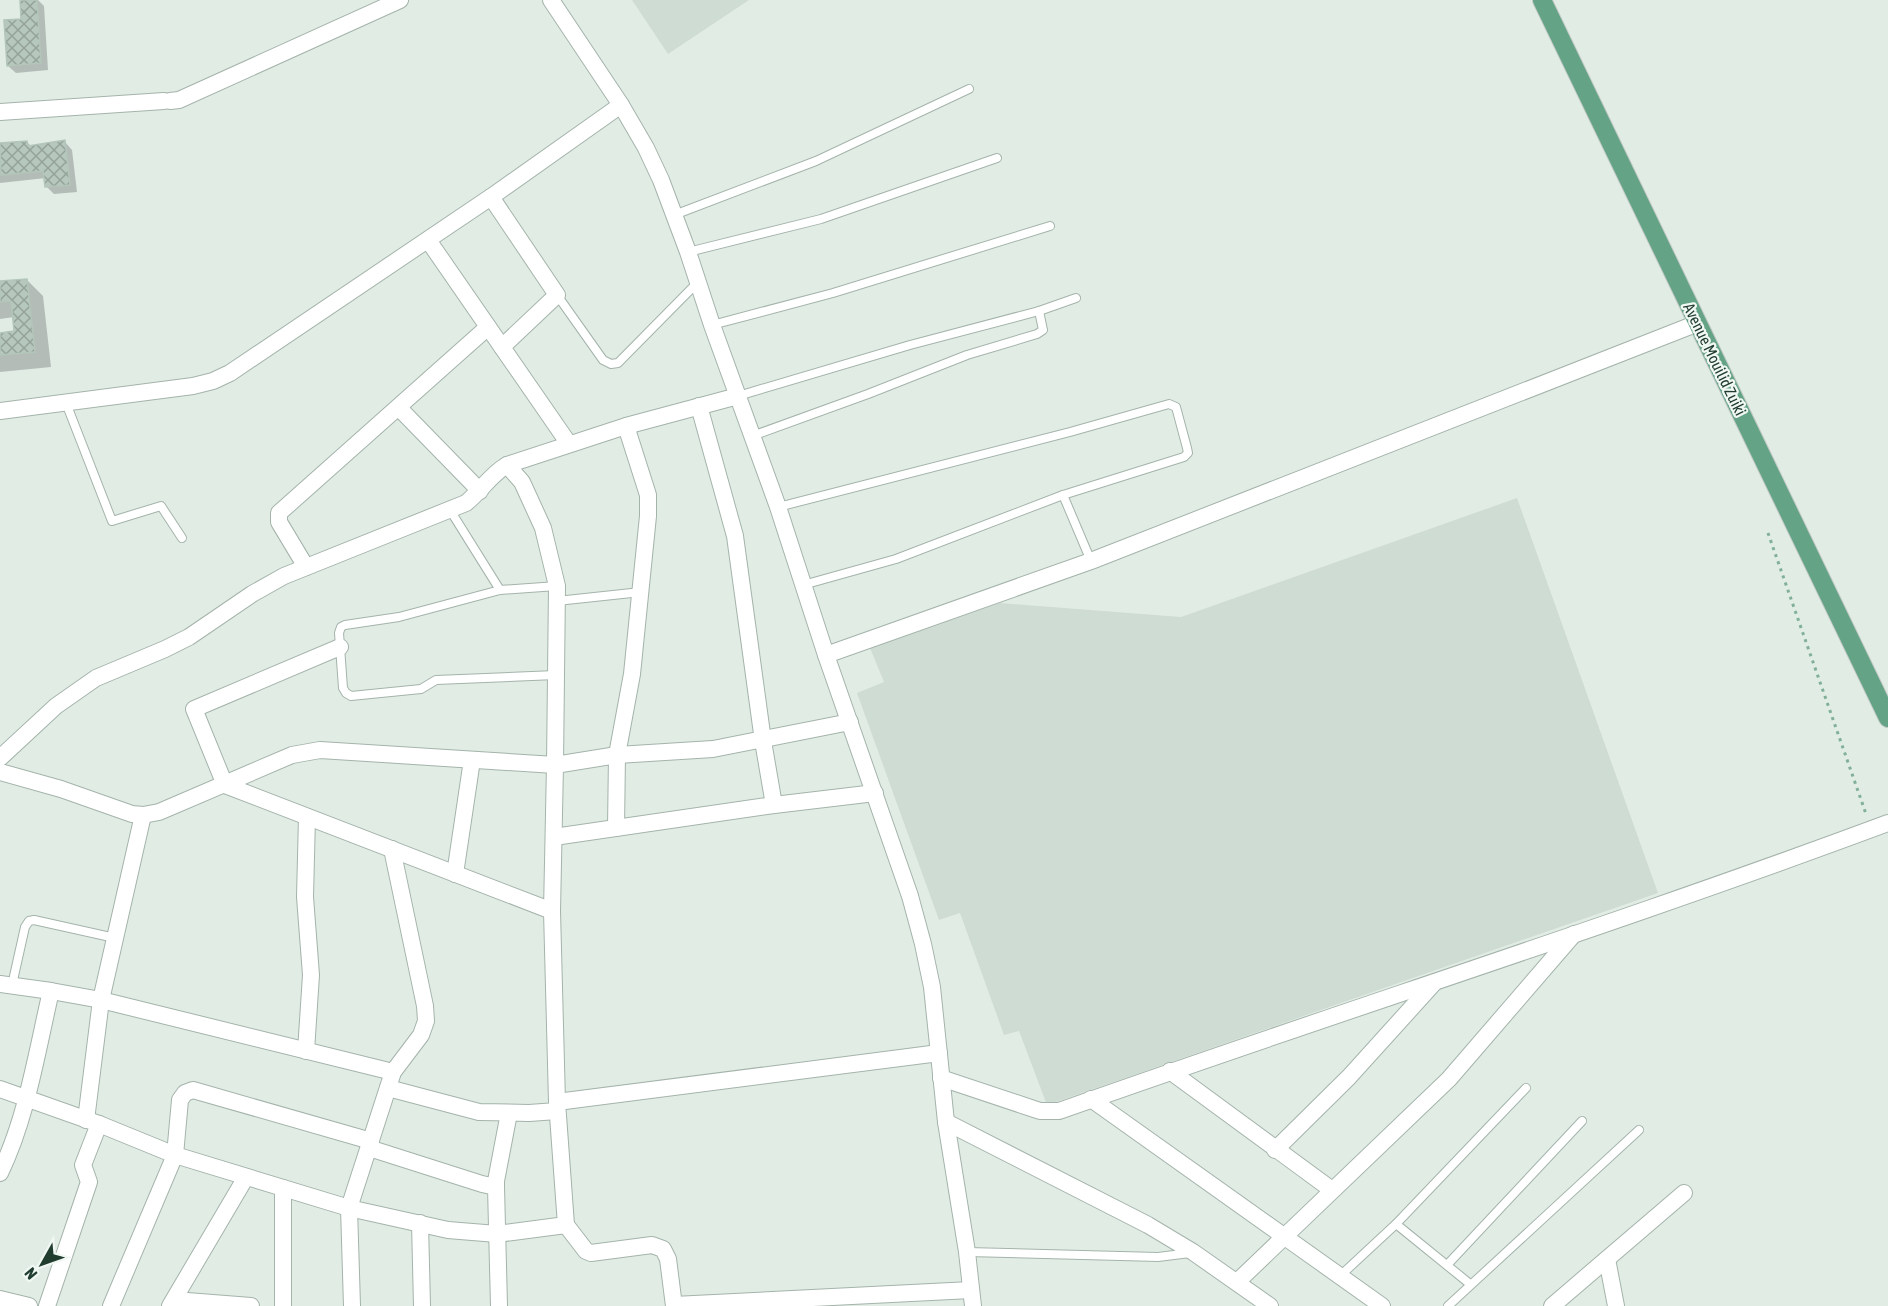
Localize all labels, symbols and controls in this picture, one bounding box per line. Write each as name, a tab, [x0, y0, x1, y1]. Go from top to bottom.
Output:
street label: Avenue Mouilid Zuiki	[1680, 300, 1750, 418]
north arrow	[12, 1234, 72, 1294]
text: N	[21, 1264, 40, 1283]

